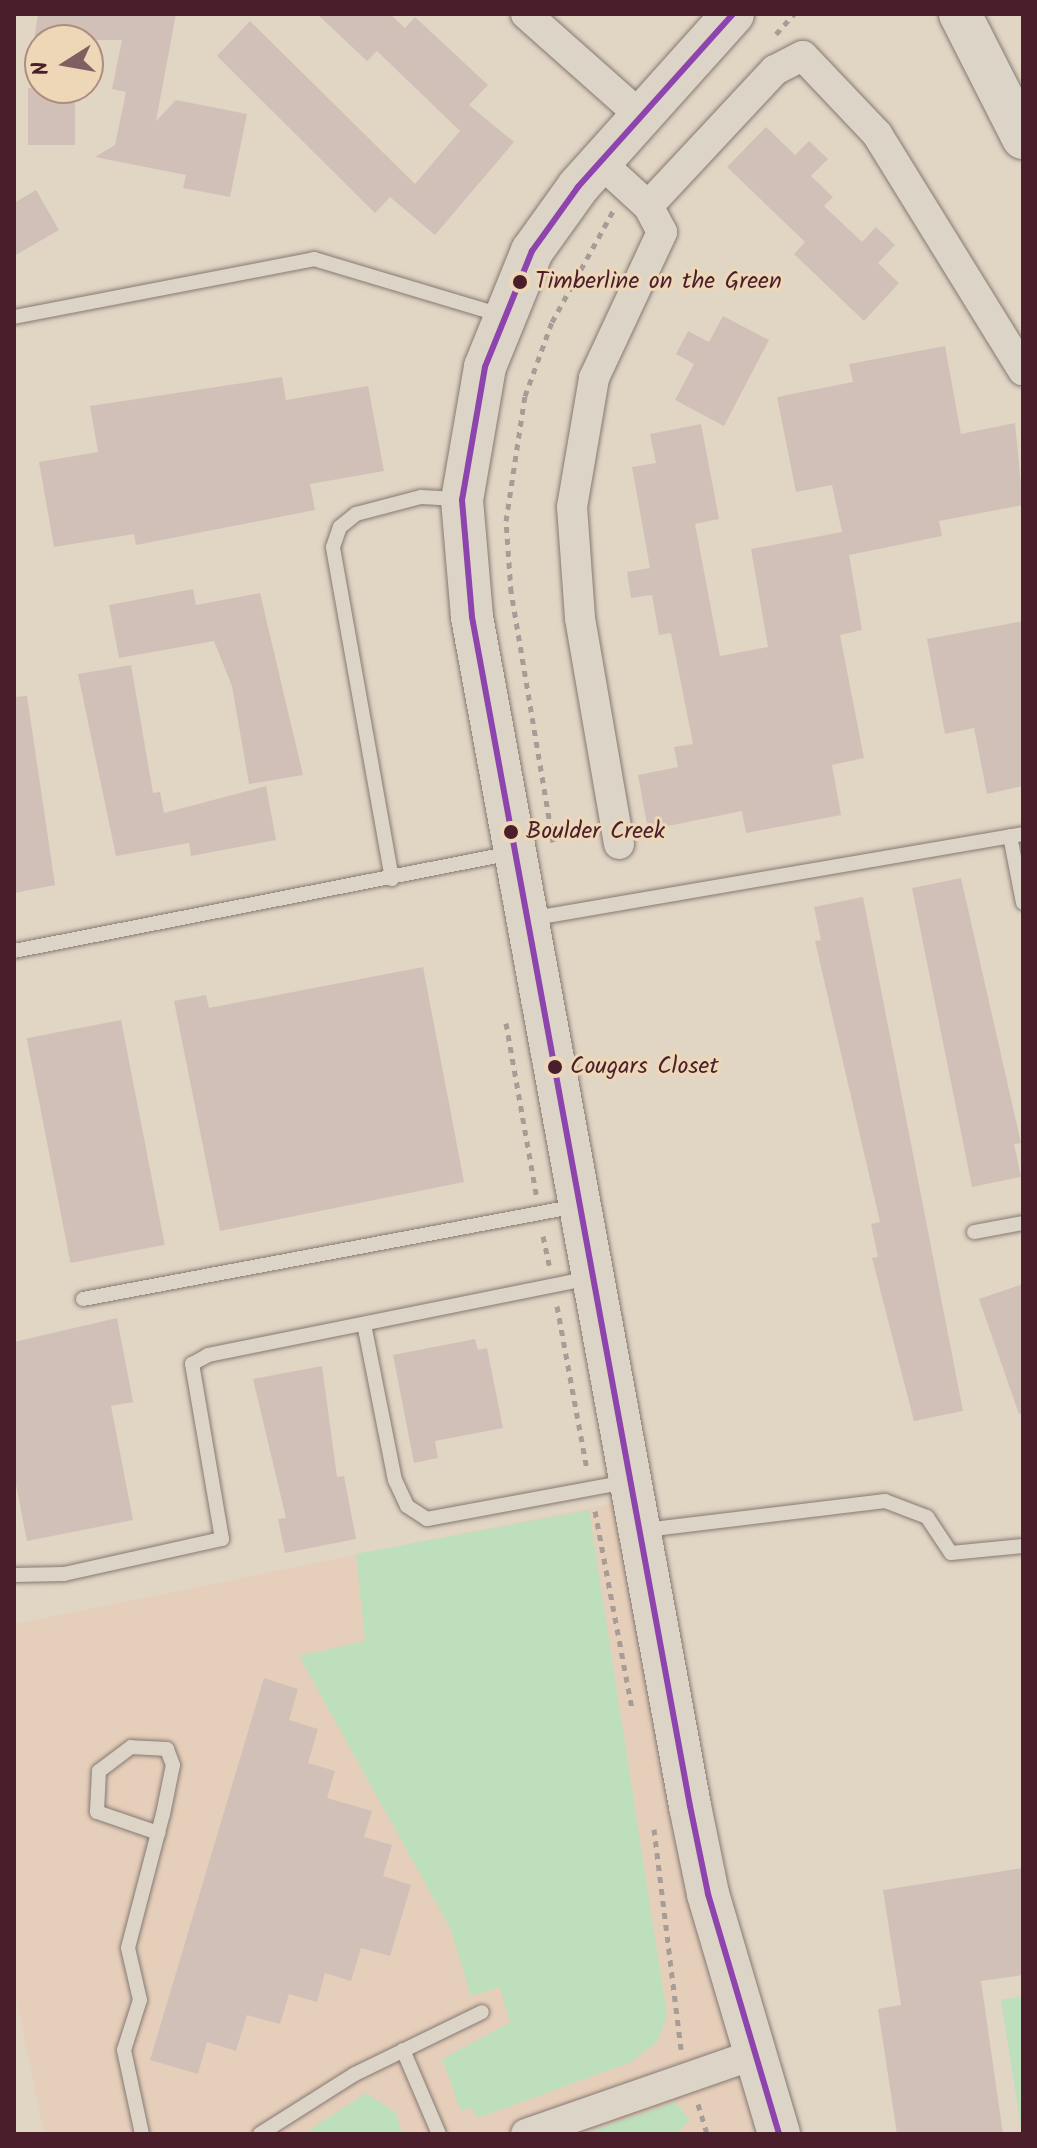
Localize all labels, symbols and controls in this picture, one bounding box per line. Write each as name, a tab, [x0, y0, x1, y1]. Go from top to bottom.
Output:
north arrow	[24, 24, 104, 104]
text: N	[23, 58, 60, 78]
place label: Timberline on the Green	[535, 268, 782, 296]
marker: Timberline on the Green	[512, 274, 528, 290]
place label: Boulder Creek	[526, 818, 665, 846]
marker: Boulder Creek	[503, 824, 519, 840]
place label: Cougars Closet	[570, 1053, 719, 1081]
marker: Cougars Closet	[547, 1059, 563, 1075]

